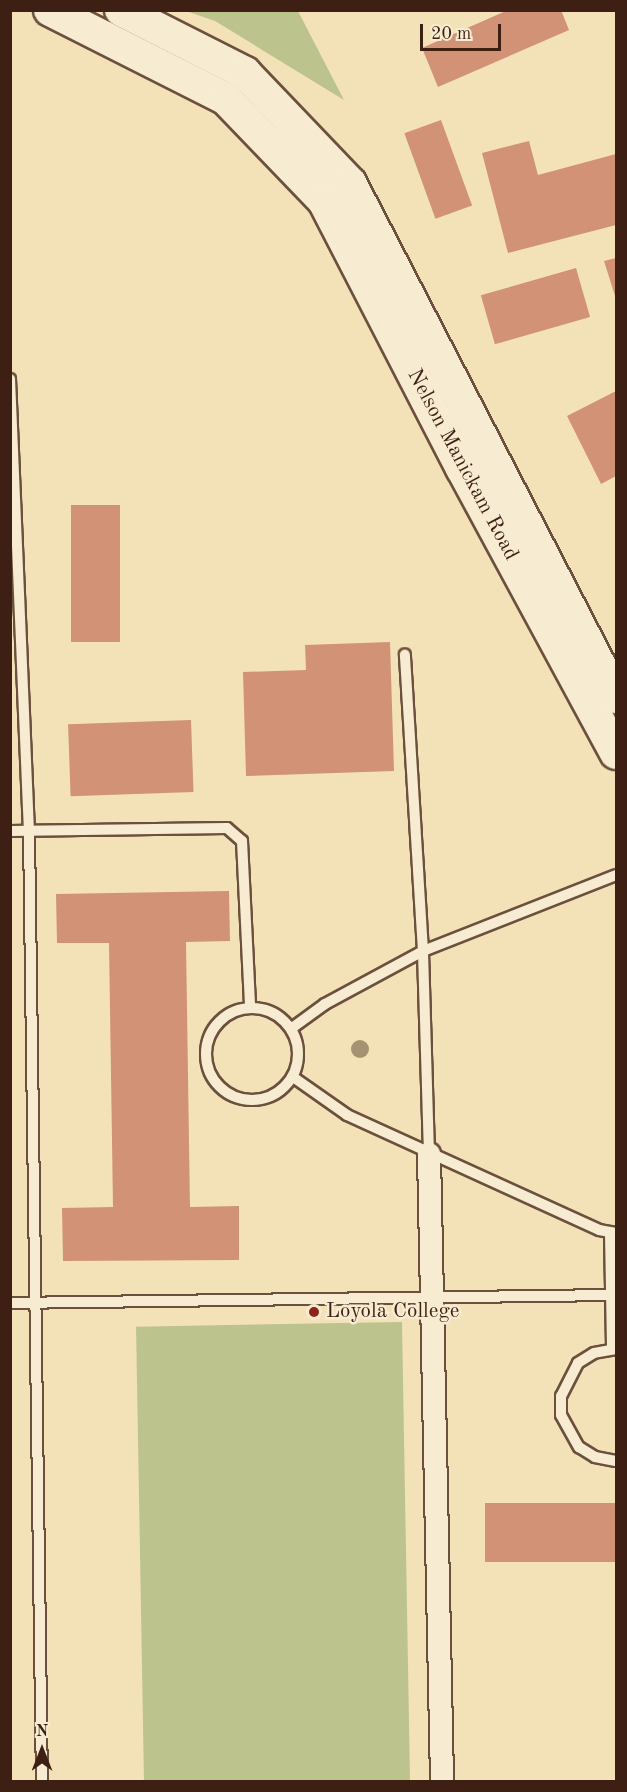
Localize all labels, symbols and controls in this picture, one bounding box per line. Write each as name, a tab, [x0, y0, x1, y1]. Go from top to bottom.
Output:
scale bar	[423, 12, 504, 50]
text: 20 m	[431, 25, 471, 43]
street label: Nelson Manickam Road	[401, 365, 523, 565]
place label: Loyola College	[326, 1299, 459, 1325]
marker: Loyola College	[307, 1305, 321, 1319]
north arrow	[12, 1720, 72, 1780]
text: N	[36, 1724, 48, 1740]

